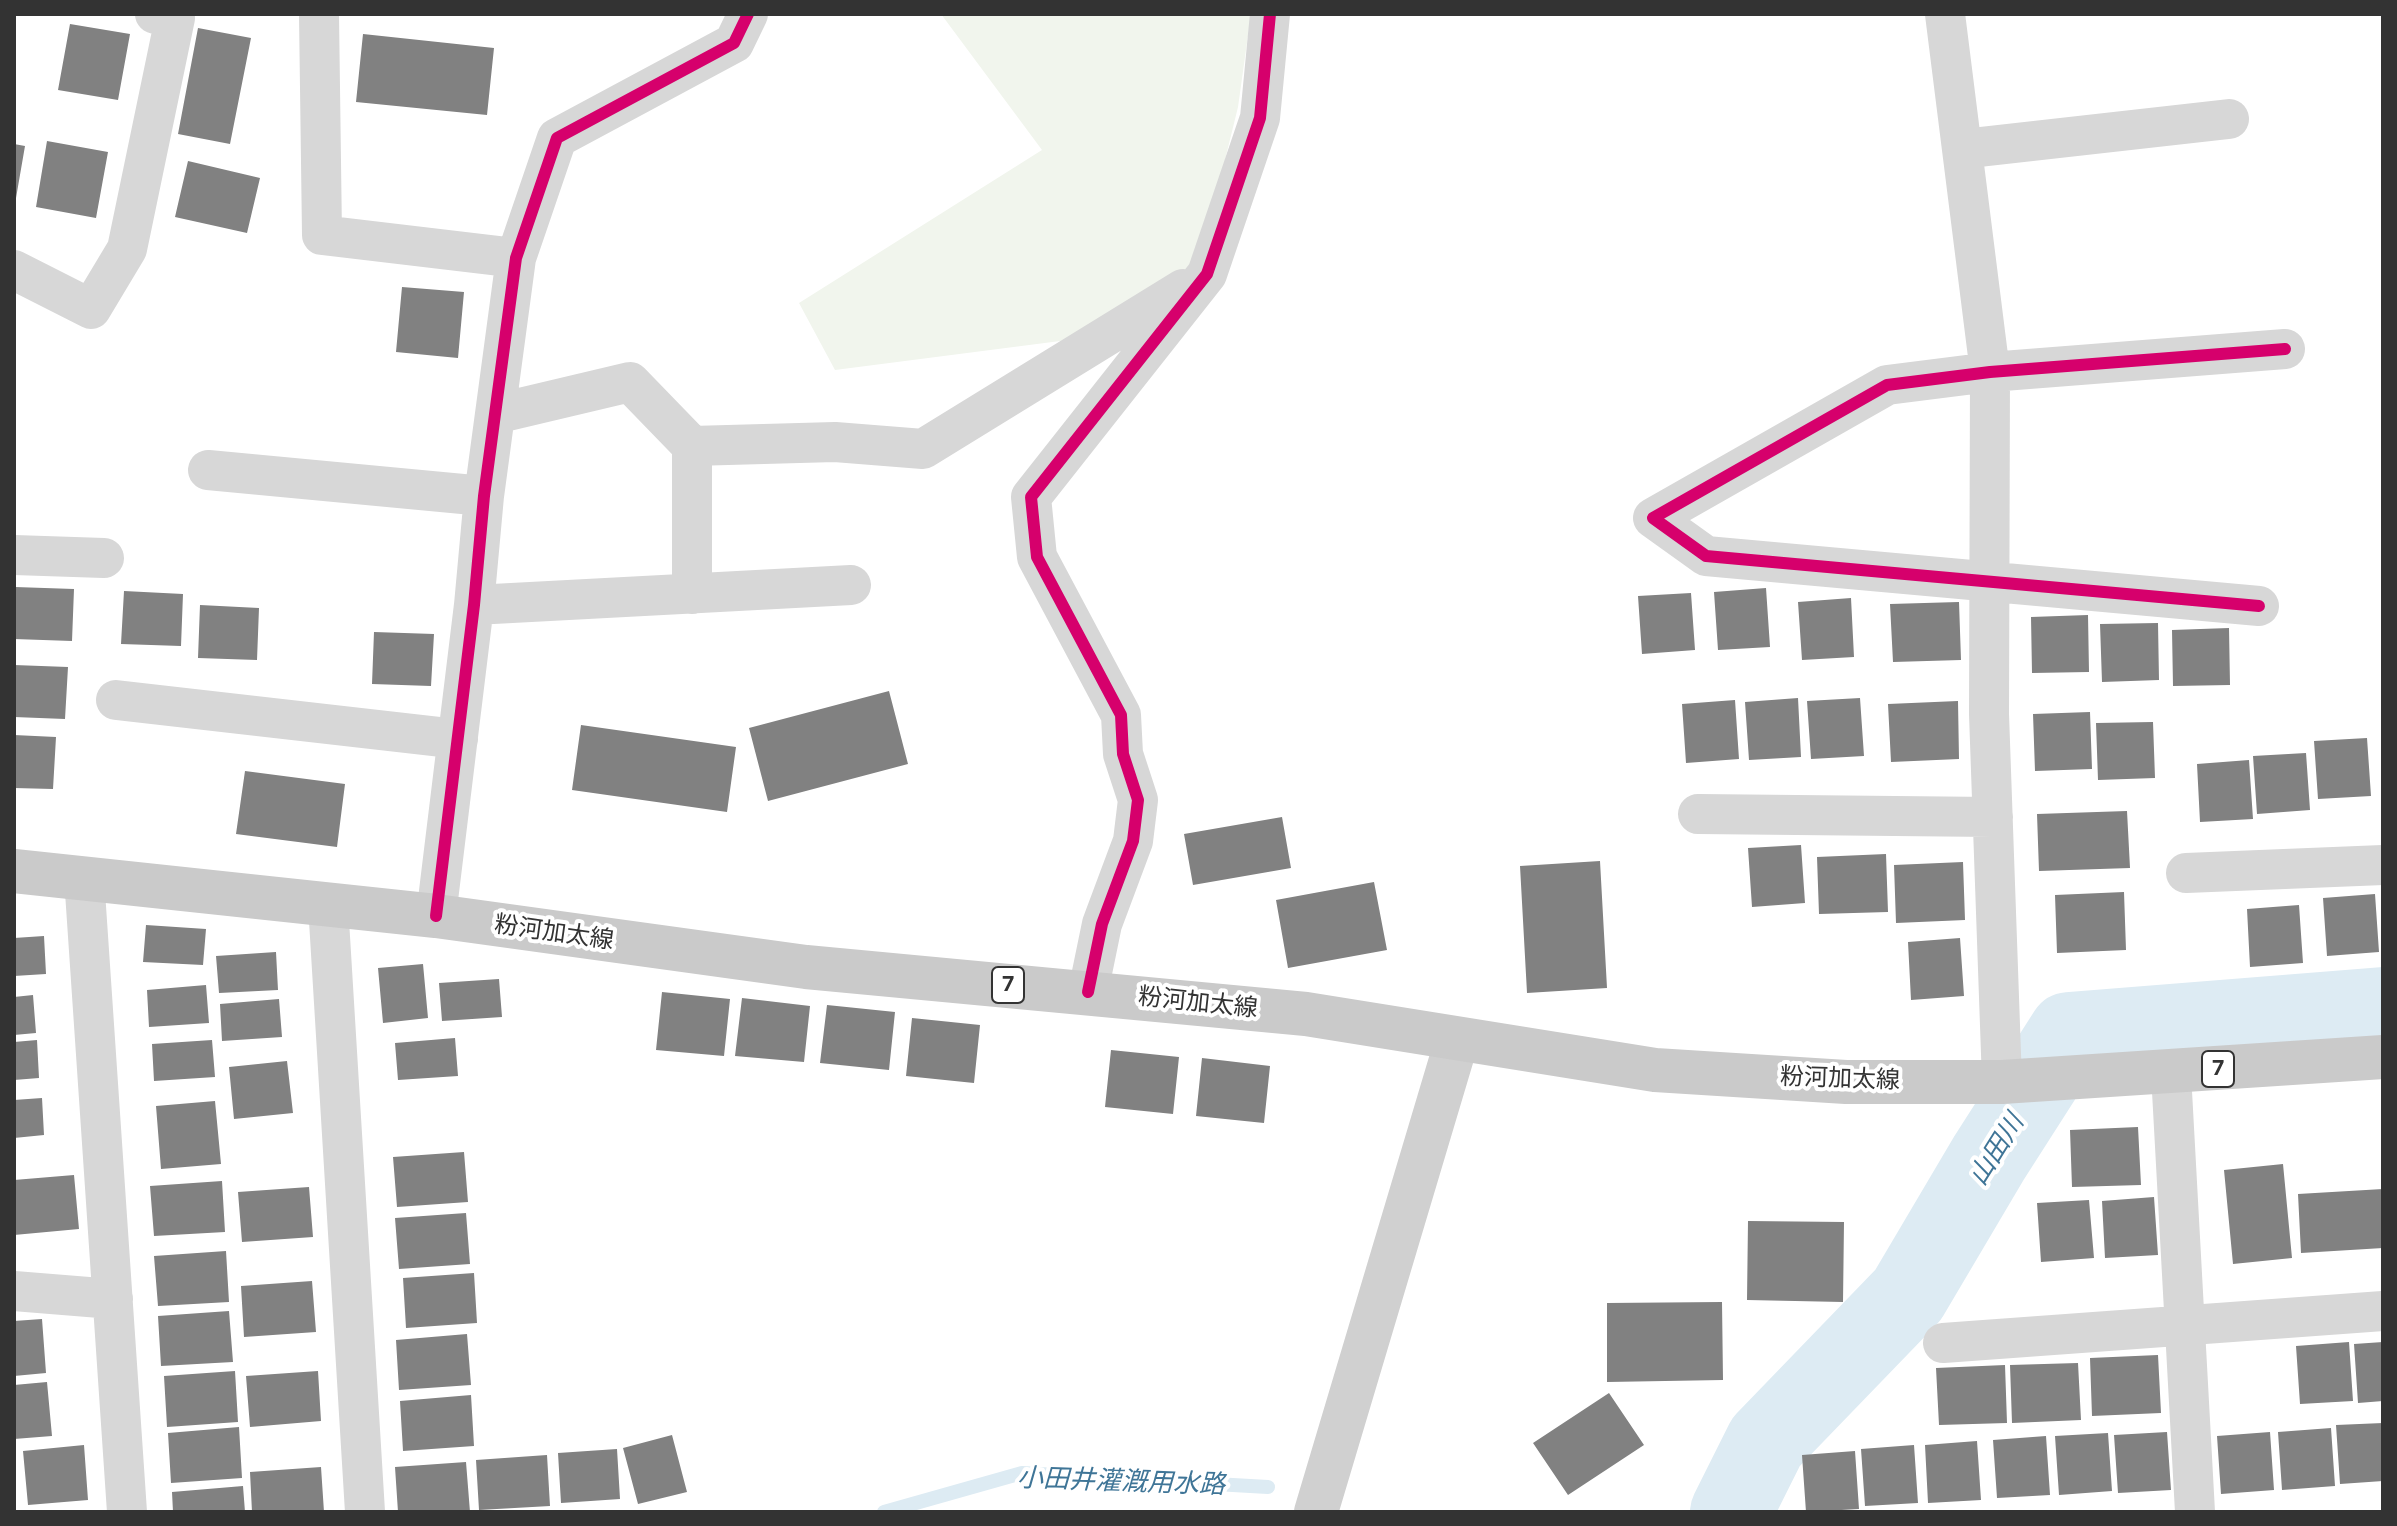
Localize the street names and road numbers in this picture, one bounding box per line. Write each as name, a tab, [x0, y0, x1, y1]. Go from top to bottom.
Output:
street label: 粉河加太線	[493, 910, 615, 956]
road number: 7	[992, 967, 1024, 1003]
street label: 粉河加太線	[1137, 982, 1259, 1024]
road number: 7	[2202, 1051, 2234, 1087]
street label: 粉河加太線	[1780, 1063, 1900, 1095]

